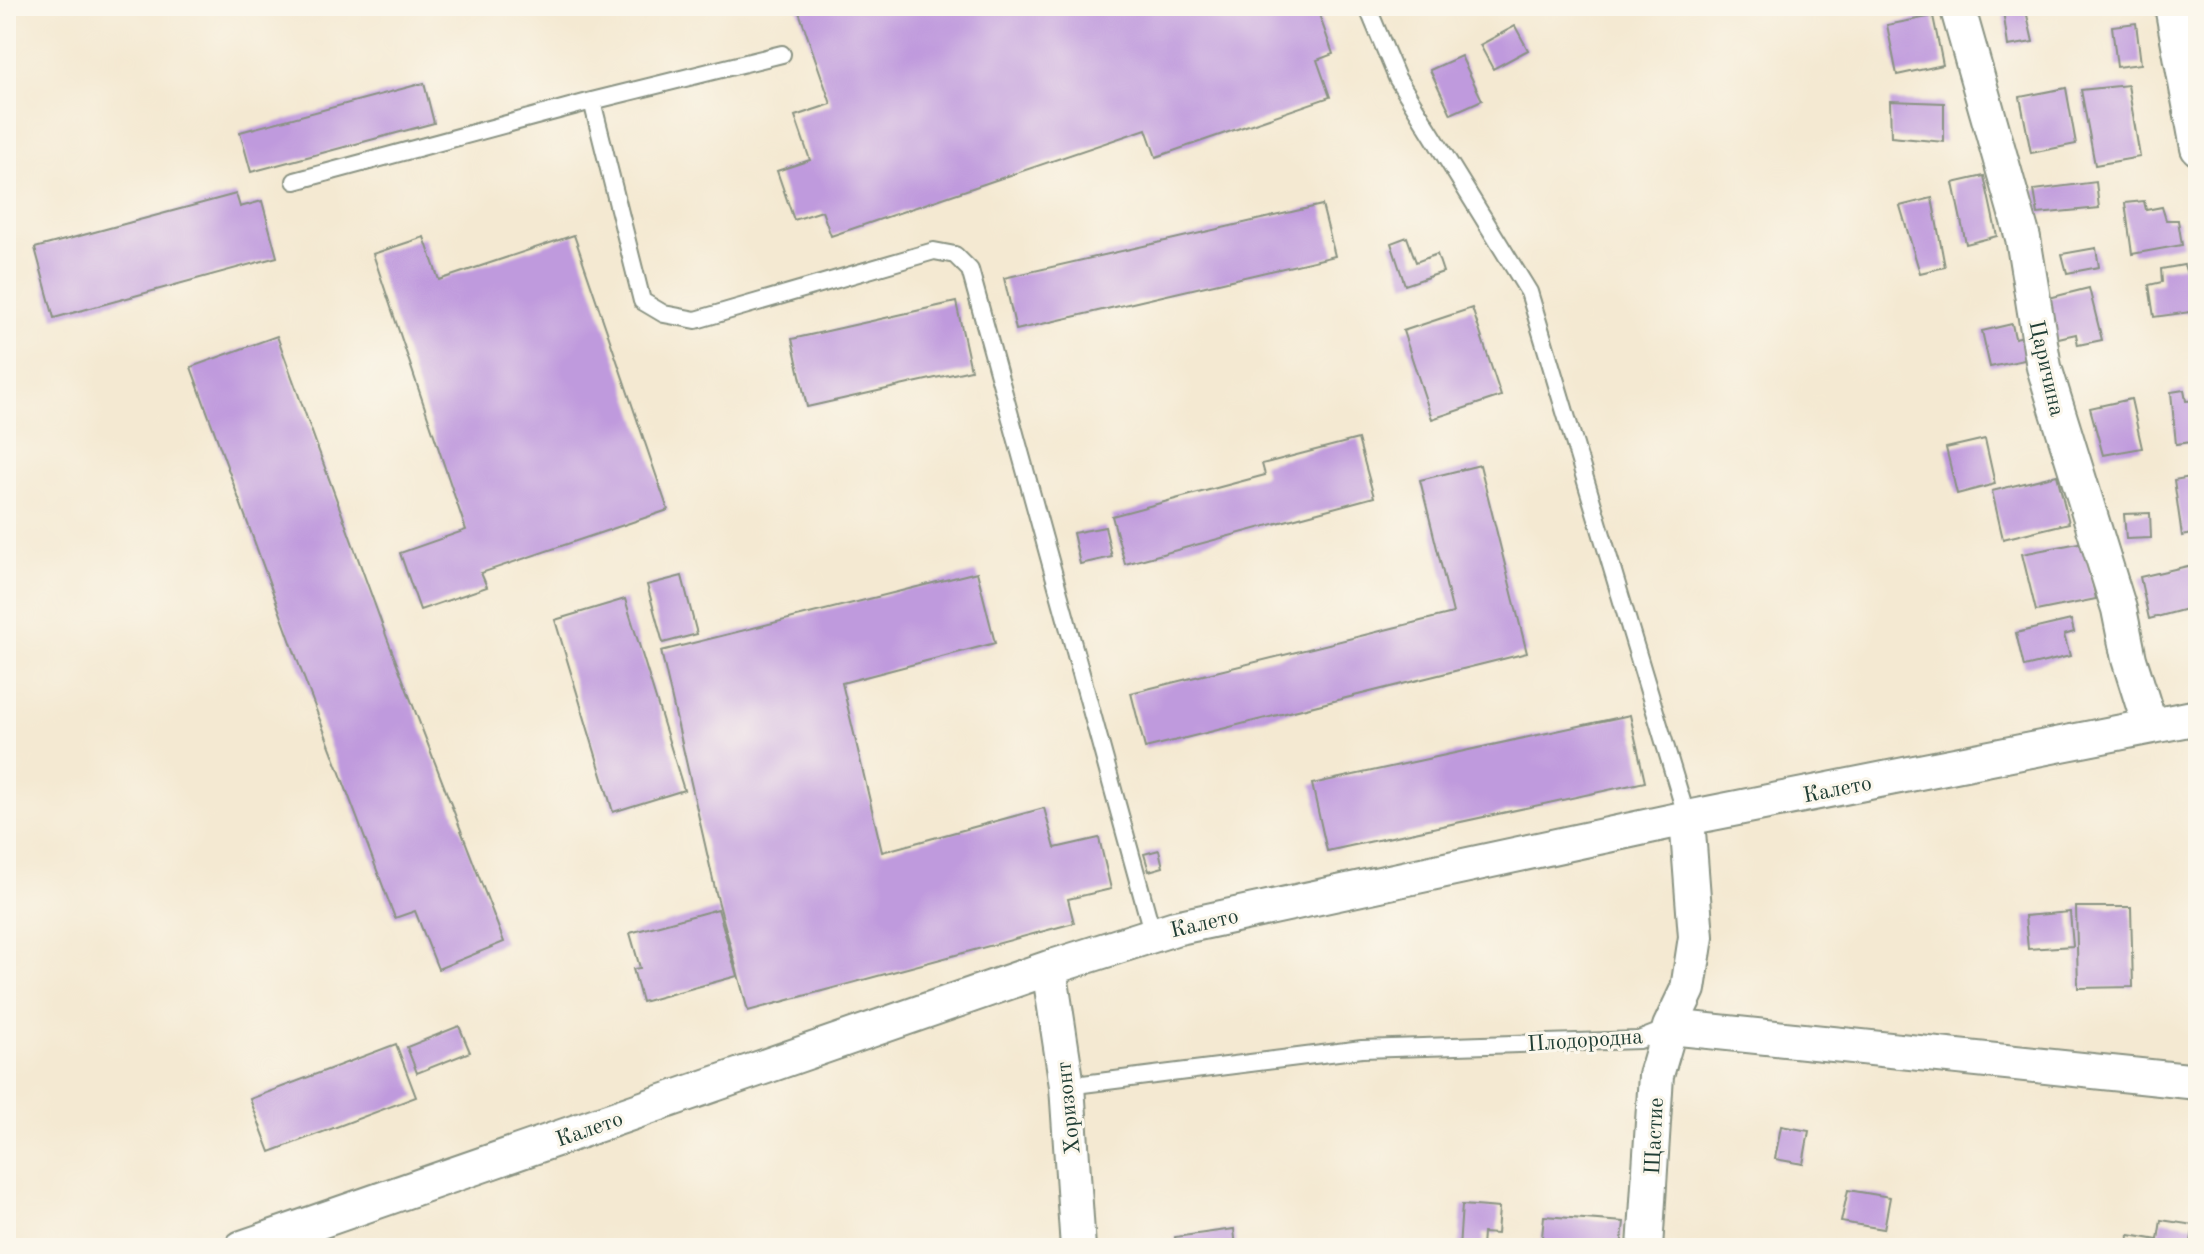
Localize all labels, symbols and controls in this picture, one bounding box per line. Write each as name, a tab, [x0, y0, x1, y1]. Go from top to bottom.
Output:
street label: Царичина	[2024, 318, 2068, 419]
street label: Калето	[1801, 773, 1874, 807]
street label: Калето	[1168, 905, 1241, 942]
street label: Плодородна	[1527, 1026, 1644, 1056]
street label: Хоризонт	[1053, 1060, 1085, 1155]
street label: Щастие	[1642, 1097, 1668, 1175]
street label: Калето	[553, 1108, 626, 1152]

